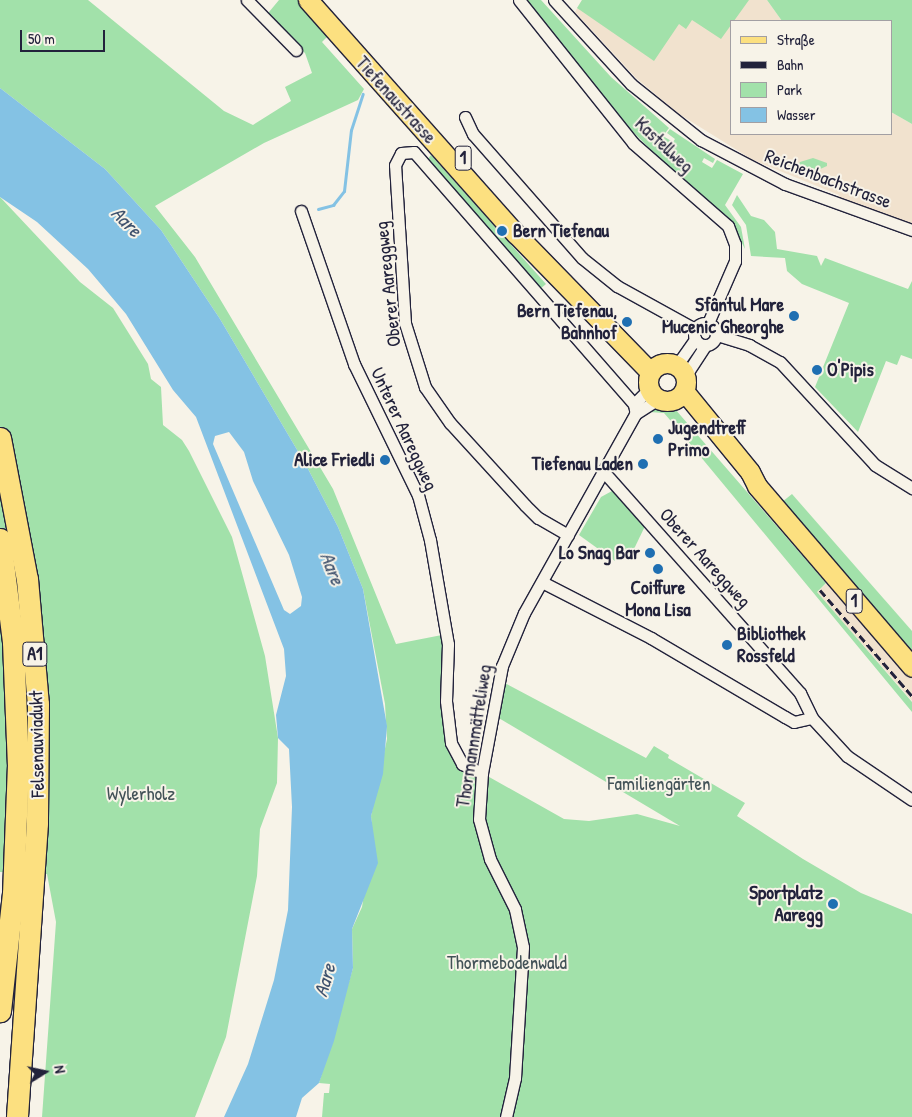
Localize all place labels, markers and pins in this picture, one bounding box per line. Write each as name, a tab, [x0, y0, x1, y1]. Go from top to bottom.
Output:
place label: Bern Tiefenau	[513, 220, 609, 242]
marker: Bern Tiefenau	[495, 224, 509, 238]
place label: Sfântul Mare Mucenic Gheorghe	[662, 294, 784, 338]
place label: Bern Tiefenau, Bahnhof	[517, 300, 617, 344]
marker: Sfântul Mare Mucenic Gheorghe	[788, 310, 800, 322]
marker: Bern Tiefenau, Bahnhof	[621, 316, 633, 328]
place label: O'Pipis	[827, 359, 874, 381]
marker: O'Pipis	[811, 364, 823, 376]
place label: Jugendtreff Primo	[668, 417, 746, 461]
marker: Jugendtreff Primo	[652, 433, 664, 445]
place label: Alice Friedli	[294, 449, 375, 471]
place label: Tiefenau Laden	[532, 453, 633, 475]
marker: Alice Friedli	[379, 454, 391, 466]
marker: Tiefenau Laden	[637, 458, 649, 470]
place label: Lo Snag Bar	[559, 542, 640, 564]
marker: Lo Snag Bar	[644, 547, 656, 559]
marker: Coiffure Mona Lisa	[652, 563, 664, 575]
place label: Coiffure Mona Lisa	[625, 577, 691, 621]
place label: Bibliothek Rossfeld	[737, 623, 806, 667]
marker: Bibliothek Rossfeld	[721, 639, 733, 651]
place label: Sportplatz Aaregg	[749, 882, 823, 926]
marker: Sportplatz Aaregg	[827, 898, 839, 910]

